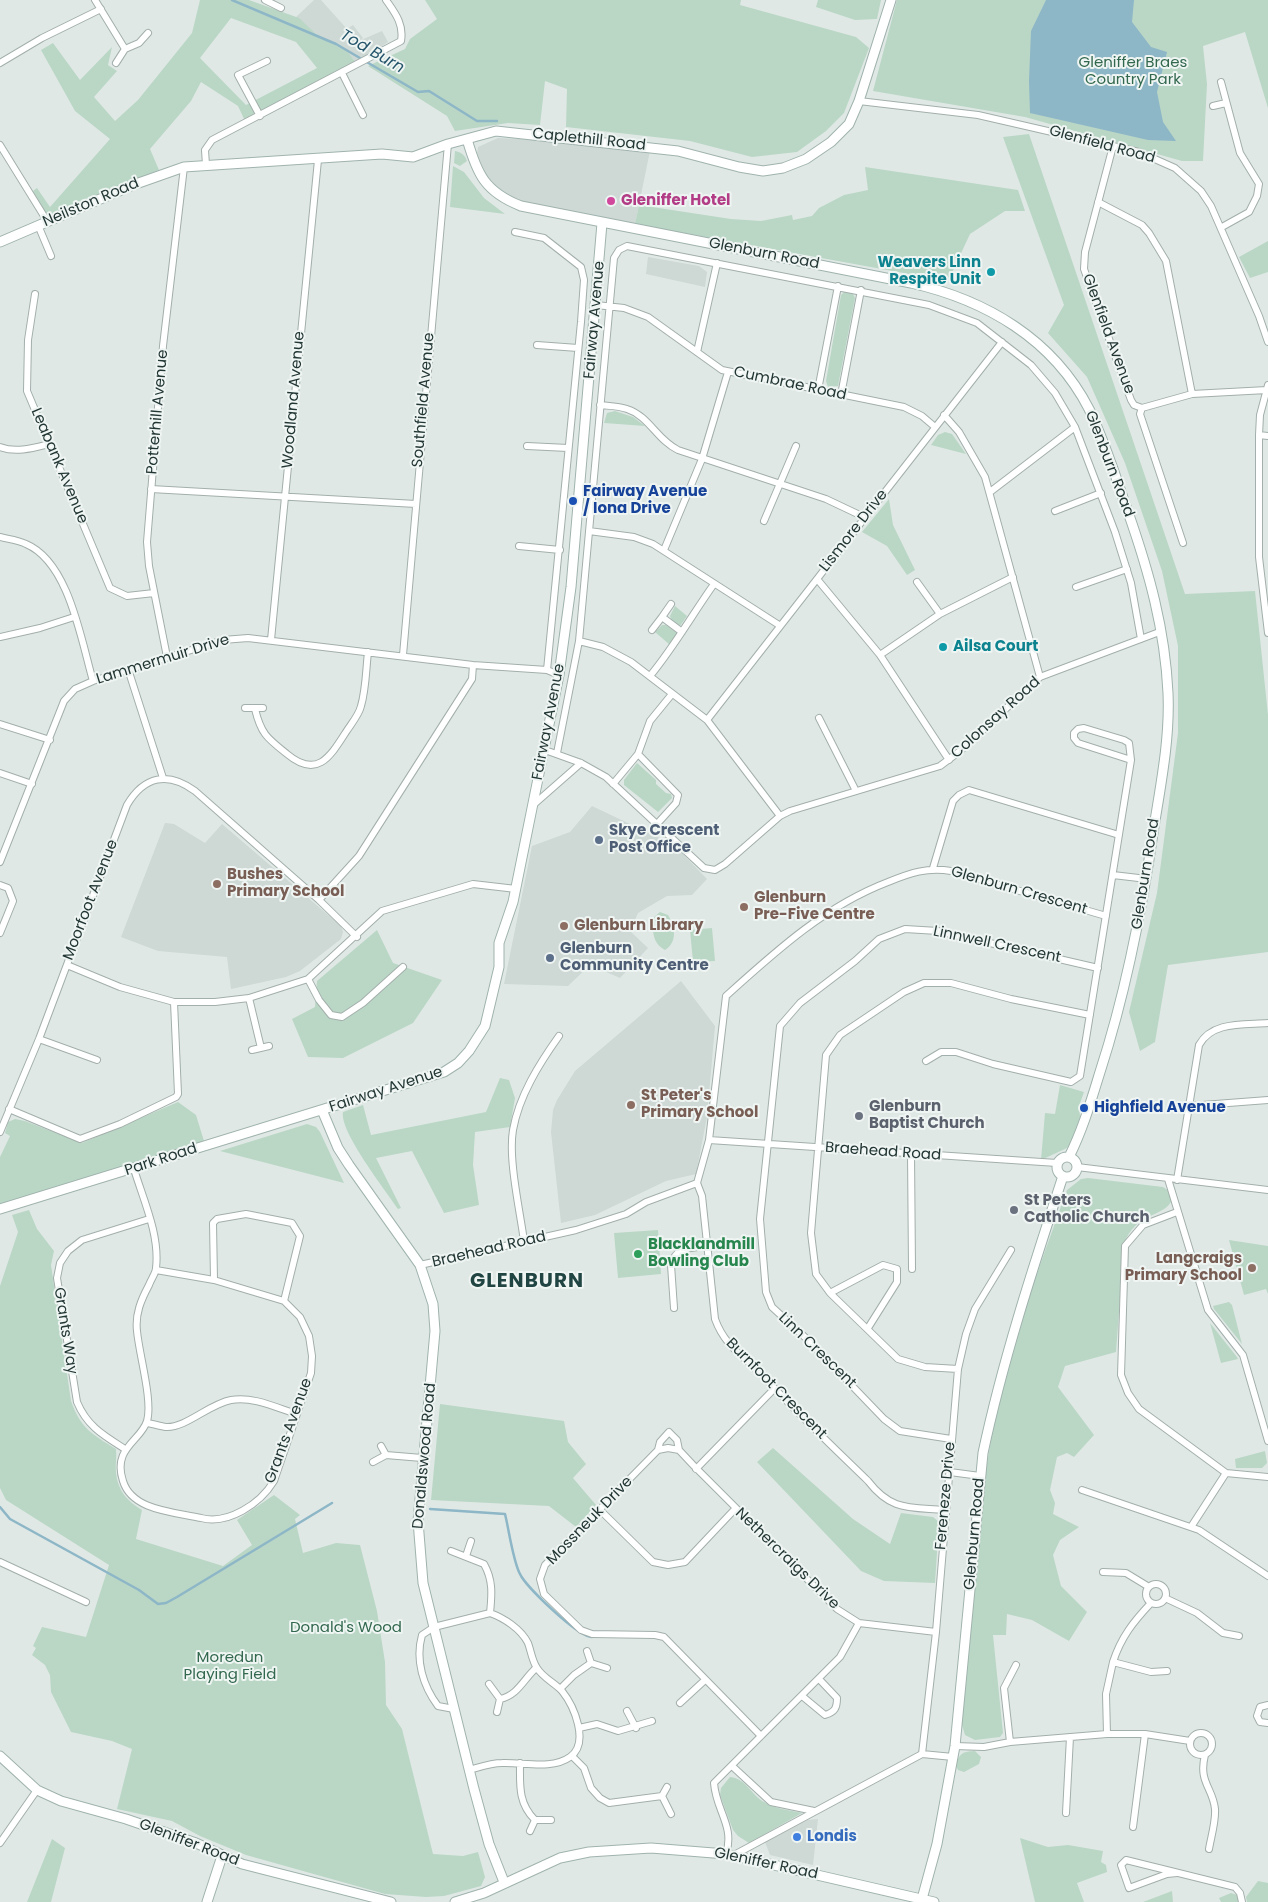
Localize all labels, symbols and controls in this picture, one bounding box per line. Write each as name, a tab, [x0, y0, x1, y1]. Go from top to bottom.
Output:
water label: Tod Burn	[337, 26, 407, 78]
park label: Gleniffer Braes Country Park	[1079, 54, 1187, 89]
street label: Glenfield Road	[1047, 122, 1157, 168]
street label: Caplethill Road	[531, 125, 647, 155]
street label: Neilston Road	[40, 175, 142, 231]
place label: Gleniffer Hotel	[621, 192, 731, 210]
marker: Gleniffer Hotel	[605, 195, 617, 207]
street label: Glenburn Road	[707, 234, 821, 274]
place label: Weavers Linn Respite Unit	[877, 254, 981, 289]
street label: Fairway Avenue	[581, 260, 609, 380]
marker: Weavers Linn Respite Unit	[985, 266, 997, 278]
street label: Glenfield Avenue	[1078, 272, 1138, 396]
street label: Woodland Avenue	[279, 331, 309, 469]
street label: Southfield Avenue	[409, 332, 439, 468]
street label: Potterhill Avenue	[144, 349, 172, 475]
street label: Cumbrae Road	[732, 363, 848, 405]
street label: Leabank Avenue	[27, 405, 91, 527]
street label: Glenburn Road	[1080, 408, 1138, 520]
place label: Fairway Avenue / Iona Drive	[583, 483, 707, 518]
street label: Lismore Drive	[816, 486, 892, 576]
marker: Fairway Avenue / Iona Drive	[567, 495, 579, 507]
street label: Lammermuir Drive	[94, 631, 232, 689]
place label: Ailsa Court	[953, 638, 1038, 656]
marker: Ailsa Court	[937, 641, 949, 653]
street label: Fairway Avenue	[529, 662, 569, 782]
street label: Colonsay Road	[948, 673, 1044, 763]
street label: Glenburn Road	[1128, 817, 1164, 931]
place label: Skye Crescent Post Office	[609, 822, 719, 857]
marker: Skye Crescent Post Office	[593, 834, 605, 846]
street label: Moorfoot Avenue	[60, 837, 122, 963]
street label: Glenburn Crescent	[949, 863, 1089, 919]
place label: Bushes Primary School	[227, 866, 344, 901]
marker: Bushes Primary School	[211, 878, 223, 890]
place label: Glenburn Pre-Five Centre	[754, 889, 875, 924]
marker: Glenburn Pre-Five Centre	[738, 901, 750, 913]
place label: Glenburn Library	[574, 917, 703, 935]
marker: Glenburn Library	[558, 920, 570, 932]
street label: Linnwell Crescent	[931, 923, 1063, 967]
place label: Glenburn Community Centre	[560, 940, 709, 975]
marker: Glenburn Community Centre	[544, 952, 556, 964]
street label: Fairway Avenue	[327, 1063, 445, 1117]
place label: St Peter's Primary School	[641, 1087, 758, 1122]
place label: Glenburn Baptist Church	[869, 1098, 985, 1133]
marker: St Peter's Primary School	[625, 1099, 637, 1111]
place label: Highfield Avenue	[1094, 1099, 1226, 1117]
marker: Highfield Avenue	[1078, 1102, 1090, 1114]
marker: Glenburn Baptist Church	[853, 1110, 865, 1122]
street label: Braehead Road	[824, 1139, 942, 1165]
street label: Park Road	[122, 1140, 200, 1180]
place label: St Peters Catholic Church	[1024, 1192, 1150, 1227]
marker: St Peters Catholic Church	[1008, 1204, 1020, 1216]
street label: Braehead Road	[430, 1228, 548, 1272]
place label: Blacklandmill Bowling Club	[648, 1236, 755, 1271]
marker: Blacklandmill Bowling Club	[632, 1248, 644, 1260]
place label: Langcraigs Primary School	[1125, 1250, 1242, 1285]
marker: Langcraigs Primary School	[1246, 1262, 1258, 1274]
district label: GLENBURN	[469, 1270, 585, 1294]
street label: Grants Way	[49, 1286, 81, 1376]
street label: Linn Crescent	[774, 1309, 860, 1393]
street label: Burnfoot Crescent	[722, 1335, 830, 1443]
street label: Grants Avenue	[262, 1376, 316, 1486]
street label: Donaldswood Road	[410, 1382, 440, 1530]
street label: Fereneze Drive	[932, 1441, 960, 1551]
street label: Mossneuk Drive	[543, 1473, 637, 1569]
street label: Glenburn Road	[961, 1477, 989, 1591]
street label: Nethercraigs Drive	[731, 1505, 843, 1613]
park label: Donald's Wood	[290, 1619, 402, 1637]
park label: Moredun Playing Field	[184, 1649, 276, 1684]
street label: Gleniffer Road	[136, 1816, 242, 1870]
place label: Londis	[807, 1828, 857, 1846]
marker: Londis	[791, 1831, 803, 1843]
street label: Gleniffer Road	[712, 1844, 820, 1884]

